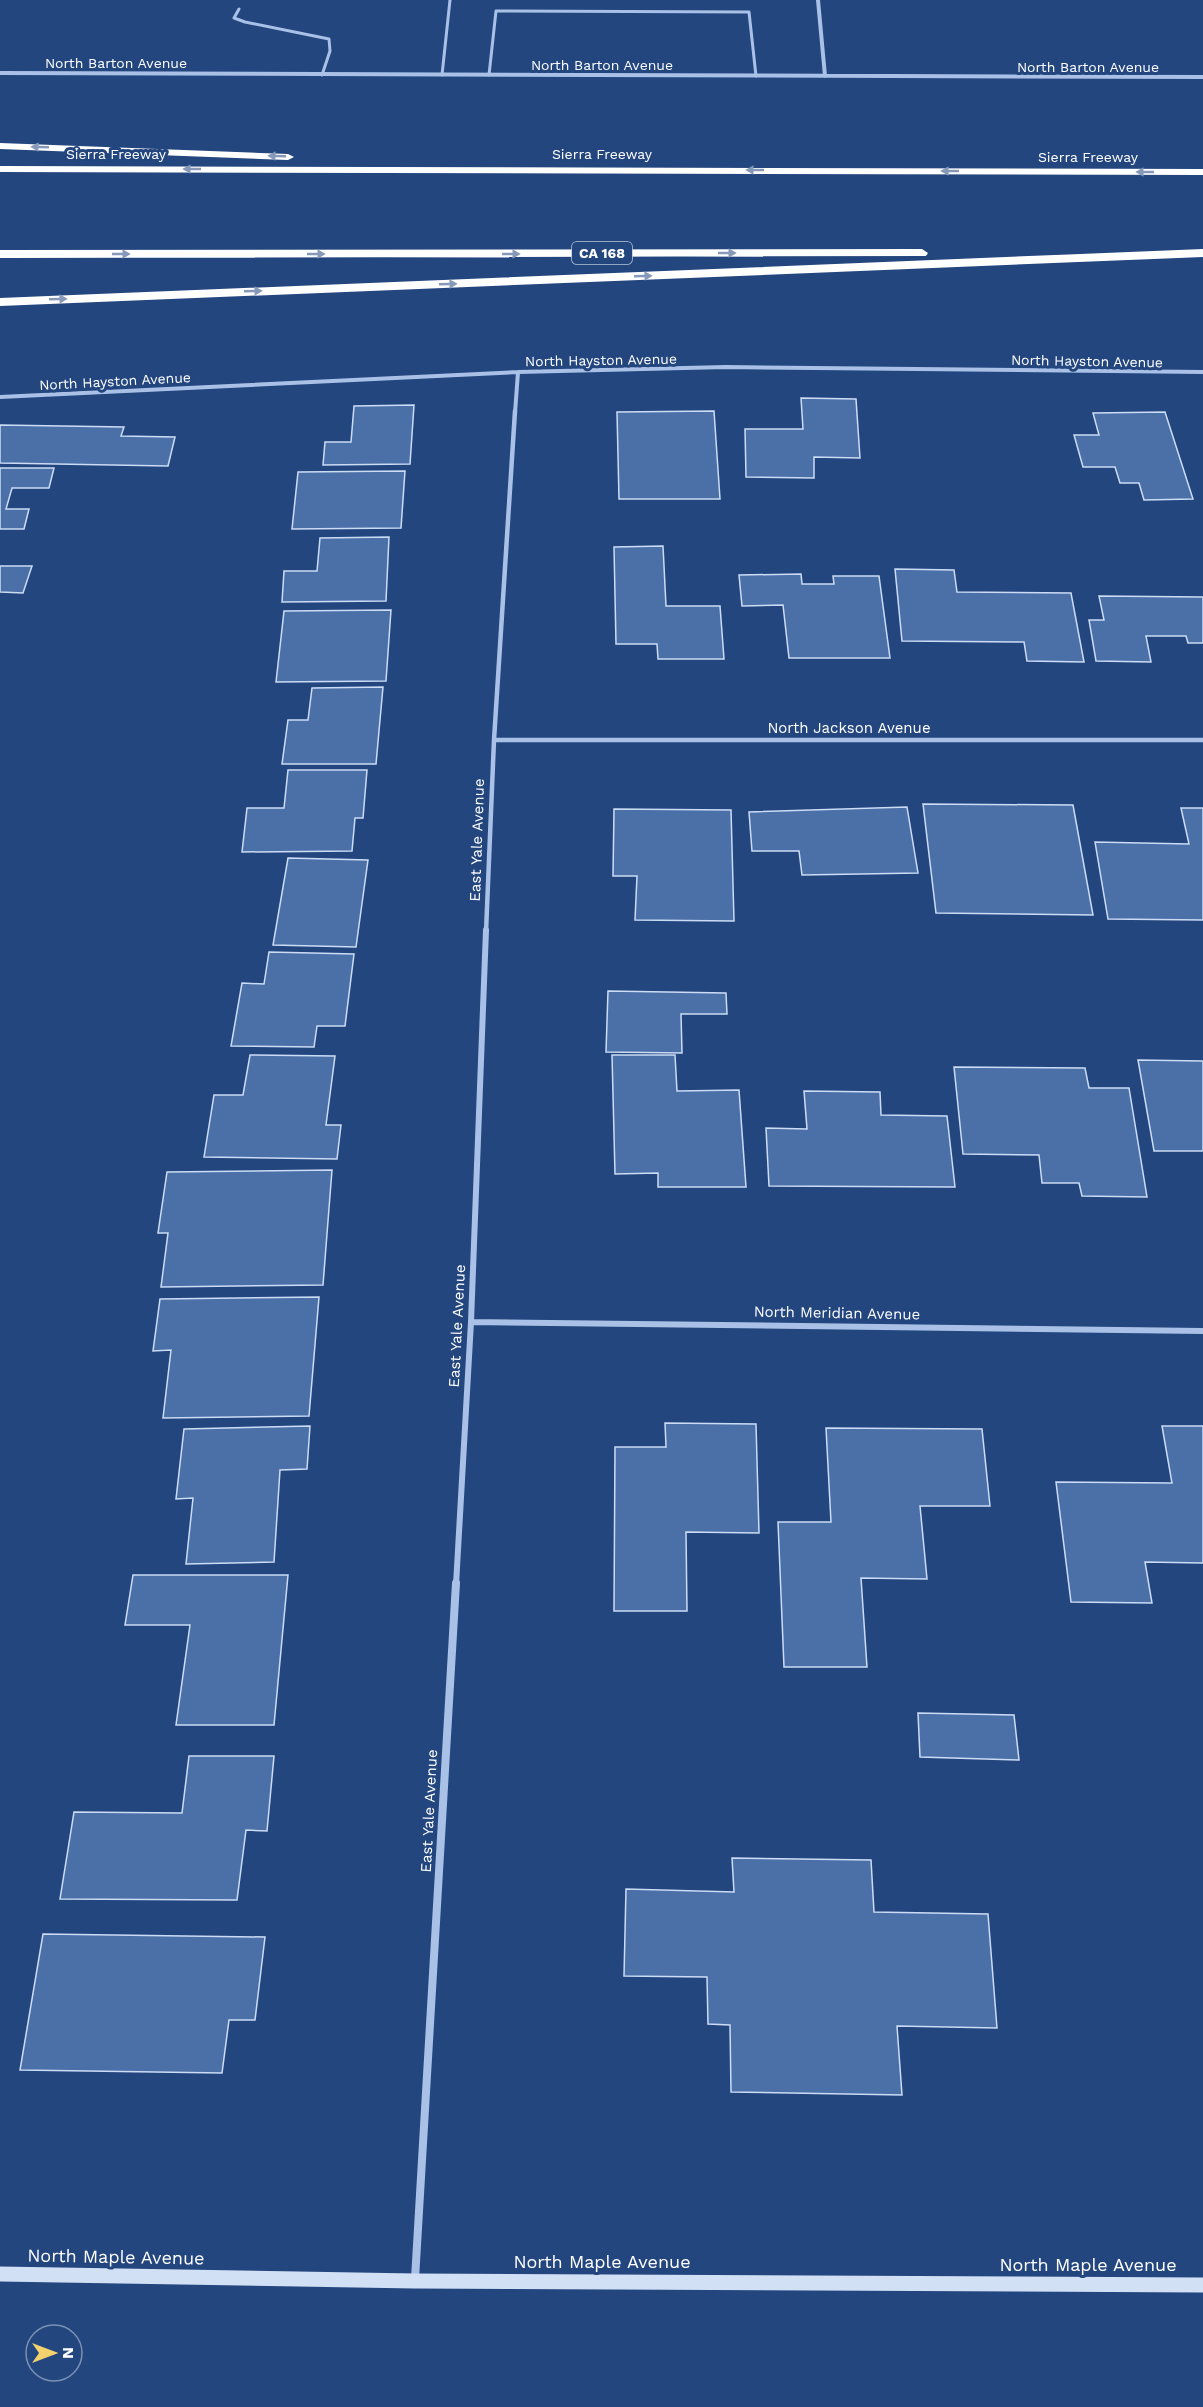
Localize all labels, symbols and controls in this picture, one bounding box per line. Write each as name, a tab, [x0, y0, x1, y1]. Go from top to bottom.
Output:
street label: North Barton Avenue	[45, 55, 187, 71]
street label: North Barton Avenue	[531, 57, 673, 73]
street label: North Barton Avenue	[1017, 59, 1159, 75]
one-way arrow	[30, 143, 49, 152]
street label: Sierra Freeway	[66, 146, 167, 162]
street label: Sierra Freeway	[552, 146, 653, 162]
street label: Sierra Freeway	[1038, 149, 1139, 165]
one-way arrow	[267, 152, 286, 161]
one-way arrow	[183, 164, 202, 174]
one-way arrow	[745, 165, 764, 175]
one-way arrow	[940, 166, 959, 176]
one-way arrow	[1135, 167, 1154, 177]
road number: CA 168	[572, 242, 632, 264]
one-way arrow	[718, 248, 737, 258]
one-way arrow	[112, 249, 131, 259]
one-way arrow	[307, 249, 326, 259]
one-way arrow	[502, 249, 521, 259]
one-way arrow	[633, 271, 652, 280]
one-way arrow	[439, 279, 458, 288]
one-way arrow	[244, 287, 263, 296]
one-way arrow	[49, 295, 68, 304]
street label: North Hayston Avenue	[525, 351, 677, 369]
street label: North Hayston Avenue	[1011, 352, 1163, 370]
street label: North Hayston Avenue	[39, 369, 191, 393]
street label: North Jackson Avenue	[767, 719, 931, 737]
street label: East Yale Avenue	[466, 778, 488, 902]
street label: East Yale Avenue	[445, 1264, 469, 1388]
street label: North Meridian Avenue	[754, 1303, 920, 1323]
street label: East Yale Avenue	[417, 1749, 441, 1873]
street label: North Maple Avenue	[27, 2244, 205, 2269]
street label: North Maple Avenue	[513, 2251, 691, 2272]
street label: North Maple Avenue	[999, 2254, 1177, 2275]
north arrow	[24, 2323, 84, 2383]
text: N	[59, 2347, 78, 2359]

